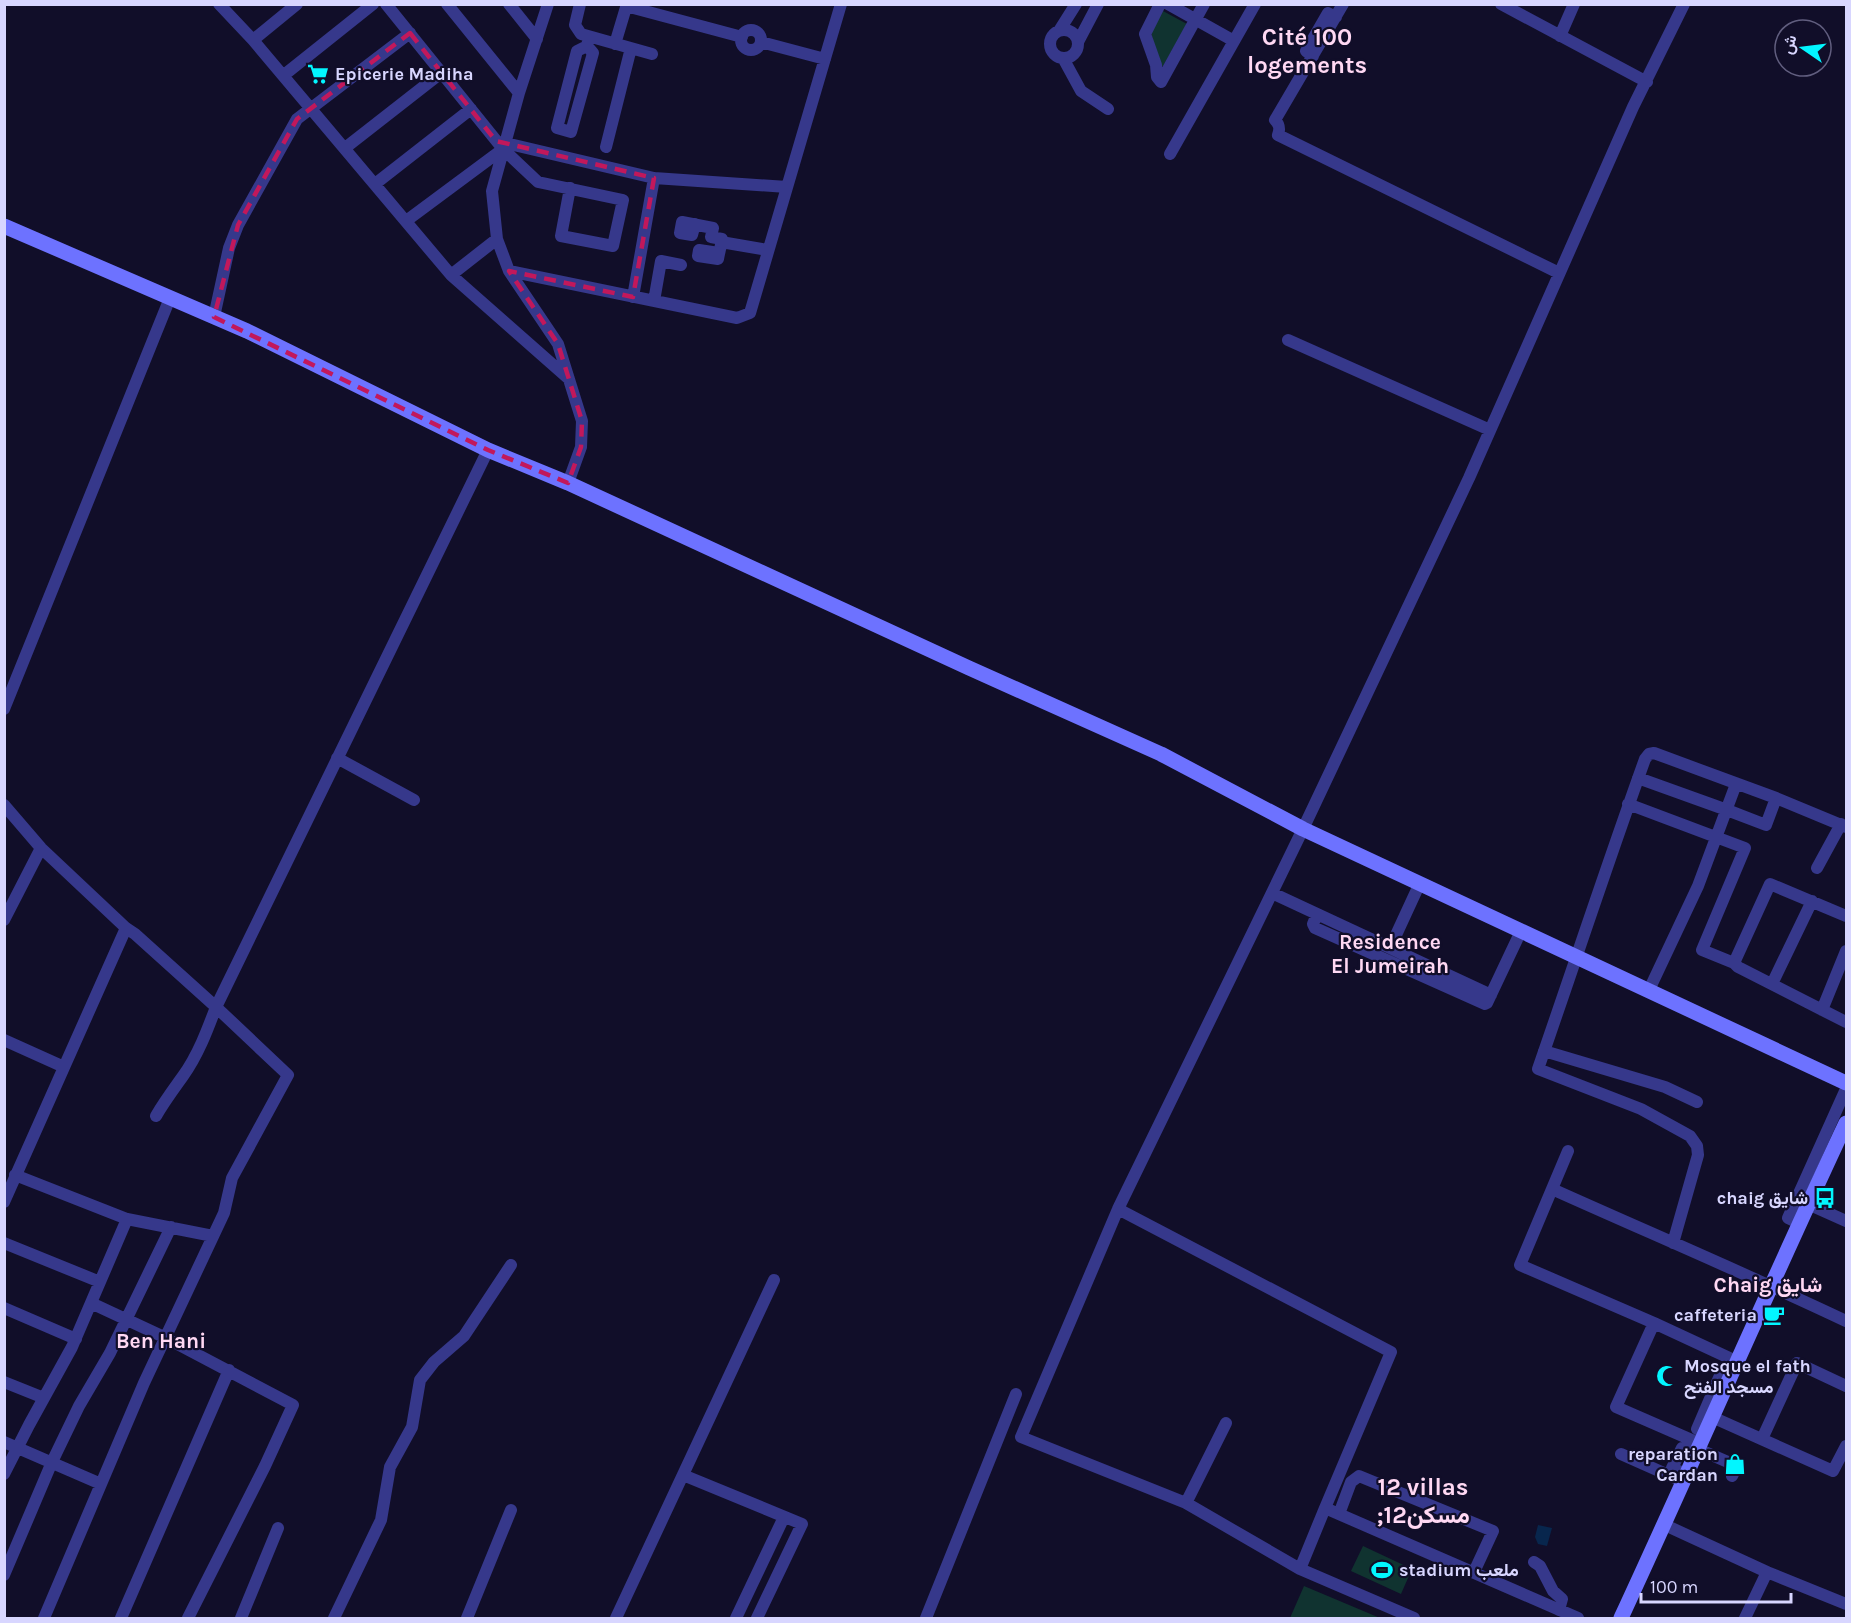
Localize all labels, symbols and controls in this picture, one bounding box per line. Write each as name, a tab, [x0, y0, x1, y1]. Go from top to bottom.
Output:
north arrow	[1773, 18, 1833, 78]
district label: Cité 100 logements	[1247, 23, 1367, 79]
text: ش	[1777, 33, 1800, 56]
supermarket icon: Epicerie Madiha	[306, 62, 330, 86]
place label: Epicerie Madiha	[335, 63, 474, 85]
district label: Residence El Jumeirah	[1331, 930, 1449, 978]
bus stop icon: chaig شايق	[1813, 1186, 1837, 1210]
place label: chaig شايق	[1717, 1187, 1808, 1209]
district label: Chaig شايق	[1714, 1273, 1822, 1297]
cafe icon: caffeteria	[1762, 1303, 1786, 1327]
place label: caffeteria	[1674, 1304, 1757, 1326]
district label: Ben Hani	[116, 1329, 206, 1353]
place label: Mosque el fath مسجد الفتح	[1684, 1355, 1811, 1399]
mosque icon: Mosque el fath مسجد الفتح	[1655, 1364, 1679, 1388]
place label: reparation Cardan	[1628, 1443, 1718, 1486]
shop icon: reparation Cardan	[1723, 1452, 1747, 1476]
district label: 12 villas ;12مسكن	[1376, 1473, 1470, 1529]
sports icon: stadium ملعب	[1370, 1558, 1394, 1582]
place label: stadium ملعب	[1399, 1559, 1519, 1581]
scale bar	[1641, 1566, 1791, 1604]
text: 100 m	[1650, 1576, 1698, 1598]

